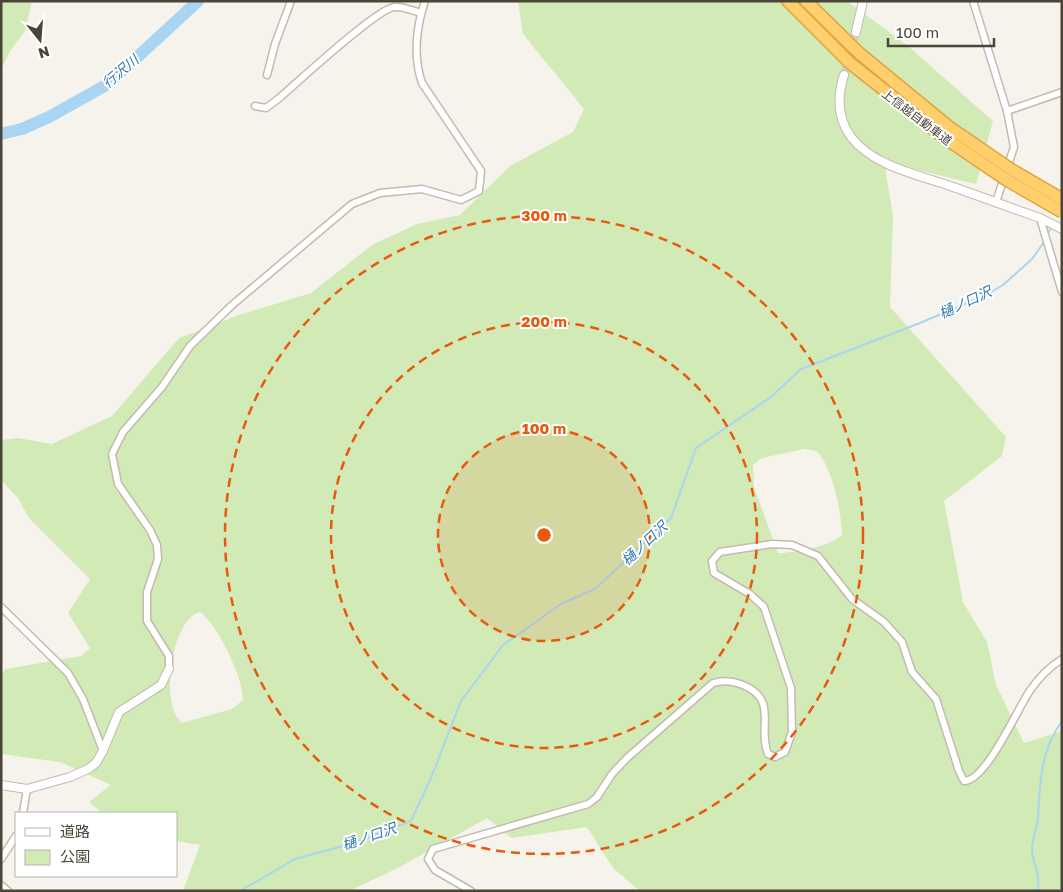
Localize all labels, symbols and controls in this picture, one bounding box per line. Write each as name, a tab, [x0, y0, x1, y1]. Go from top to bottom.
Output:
north arrow	[15, 15, 65, 65]
scale bar	[888, 15, 994, 47]
text: 100 m	[896, 23, 939, 41]
text: N	[36, 43, 52, 63]
water label: 行沢川	[98, 50, 143, 91]
street label: 上信越自動車道	[879, 86, 955, 148]
text: 300 m	[521, 206, 567, 224]
water label: 樋ノ口沢	[936, 282, 996, 322]
text: 200 m	[521, 312, 567, 330]
text: 100 m	[522, 419, 566, 437]
water label: 樋ノ口沢	[618, 516, 672, 568]
centre of rings	[535, 526, 553, 544]
legend	[15, 812, 178, 877]
water label: 樋ノ口沢	[340, 818, 400, 853]
text: 道路	[60, 822, 90, 840]
text: 公園	[60, 847, 90, 865]

